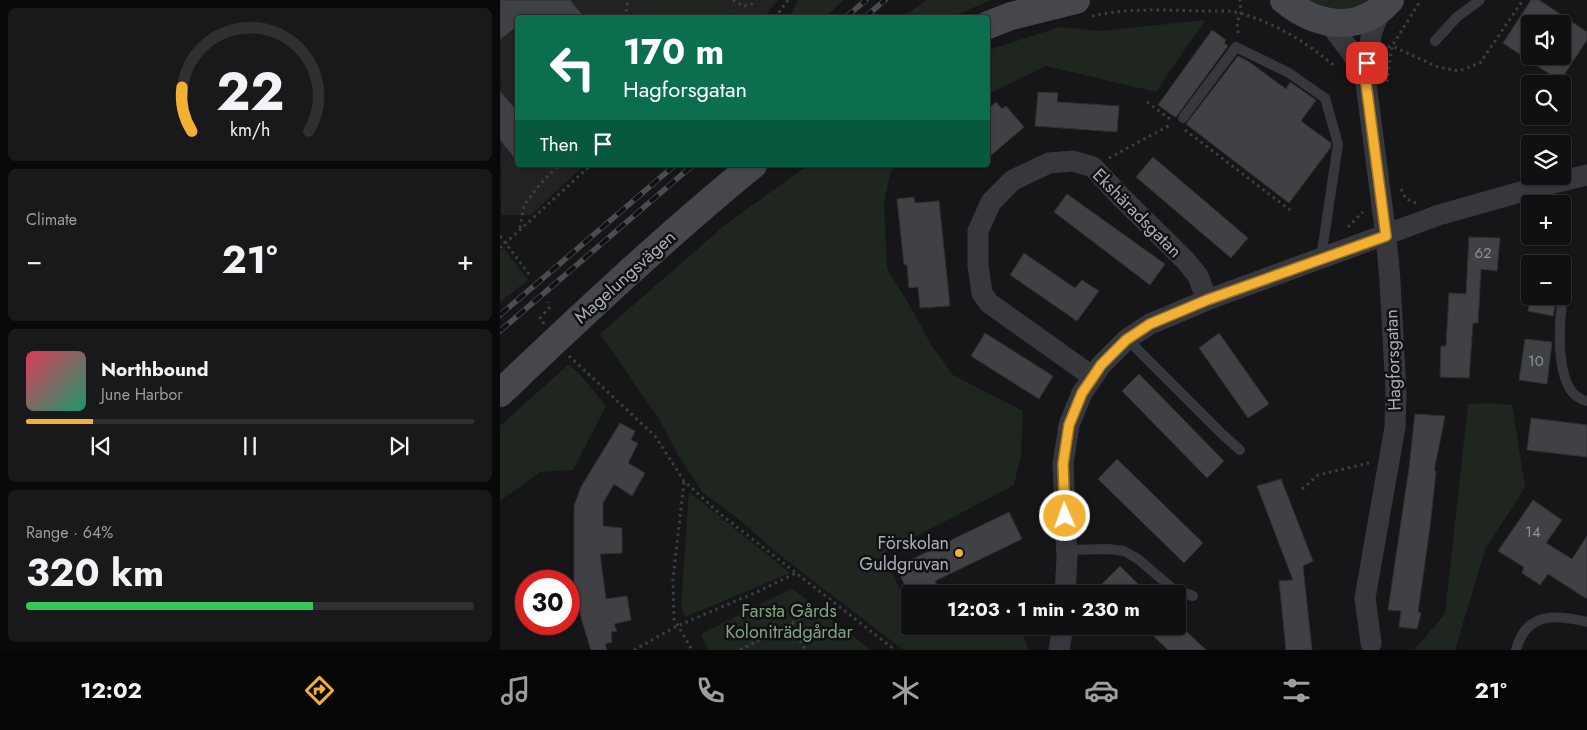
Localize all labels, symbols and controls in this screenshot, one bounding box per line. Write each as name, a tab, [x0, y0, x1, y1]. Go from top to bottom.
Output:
map controls	[1521, 15, 1571, 305]
button: sound	[1521, 15, 1571, 65]
text: 170 m	[623, 27, 724, 77]
icon: left	[540, 35, 605, 100]
pin	[1346, 42, 1388, 84]
icon: arrive	[1353, 49, 1381, 77]
text: 22	[216, 54, 284, 130]
text: Hagforsgatan	[623, 73, 747, 105]
button: search	[1521, 75, 1571, 125]
text: km/h	[230, 117, 270, 143]
icon: arrive	[589, 130, 617, 158]
text: Then	[540, 131, 579, 158]
button: layers	[1521, 135, 1571, 185]
street label: Ekshäradsgatan	[1086, 162, 1188, 264]
button: +	[1521, 195, 1571, 245]
text: Climate	[26, 208, 77, 231]
street label: Magelungsvägen	[568, 224, 682, 330]
text: 21°	[222, 232, 277, 287]
text: −	[26, 240, 43, 281]
text: +	[457, 240, 474, 281]
house number: 62	[1474, 242, 1492, 264]
button: −	[1521, 255, 1571, 305]
street label: Hagforsgatan	[1378, 309, 1408, 411]
house number: 10	[1528, 350, 1544, 372]
text: Northbound	[101, 356, 208, 383]
text: June Harbor	[101, 383, 183, 406]
icon: previous	[87, 432, 115, 460]
icon: pause	[236, 432, 264, 460]
icon: next	[385, 432, 413, 460]
position arrow	[1038, 489, 1090, 541]
text: Range · 64%	[26, 521, 113, 544]
house number: 14	[1525, 521, 1541, 543]
place label: Förskolan Guldgruvan	[859, 530, 949, 577]
text: 320 km	[26, 545, 164, 600]
marker: Förskolan Guldgruvan	[953, 547, 965, 559]
speed limit sign: 30	[515, 570, 580, 635]
text: 12:03 · 1 min · 230 m	[947, 596, 1140, 623]
park label: Farsta Gårds Koloniträdgårdar	[725, 598, 853, 645]
icon: directions	[302, 673, 337, 708]
icon: music	[498, 673, 533, 708]
icon: phone	[693, 673, 728, 708]
icon: climate	[888, 673, 923, 708]
icon: car	[1084, 673, 1119, 708]
icon: filters	[1279, 673, 1314, 708]
text: 12:02	[80, 674, 142, 706]
text: 21°	[1475, 674, 1507, 706]

